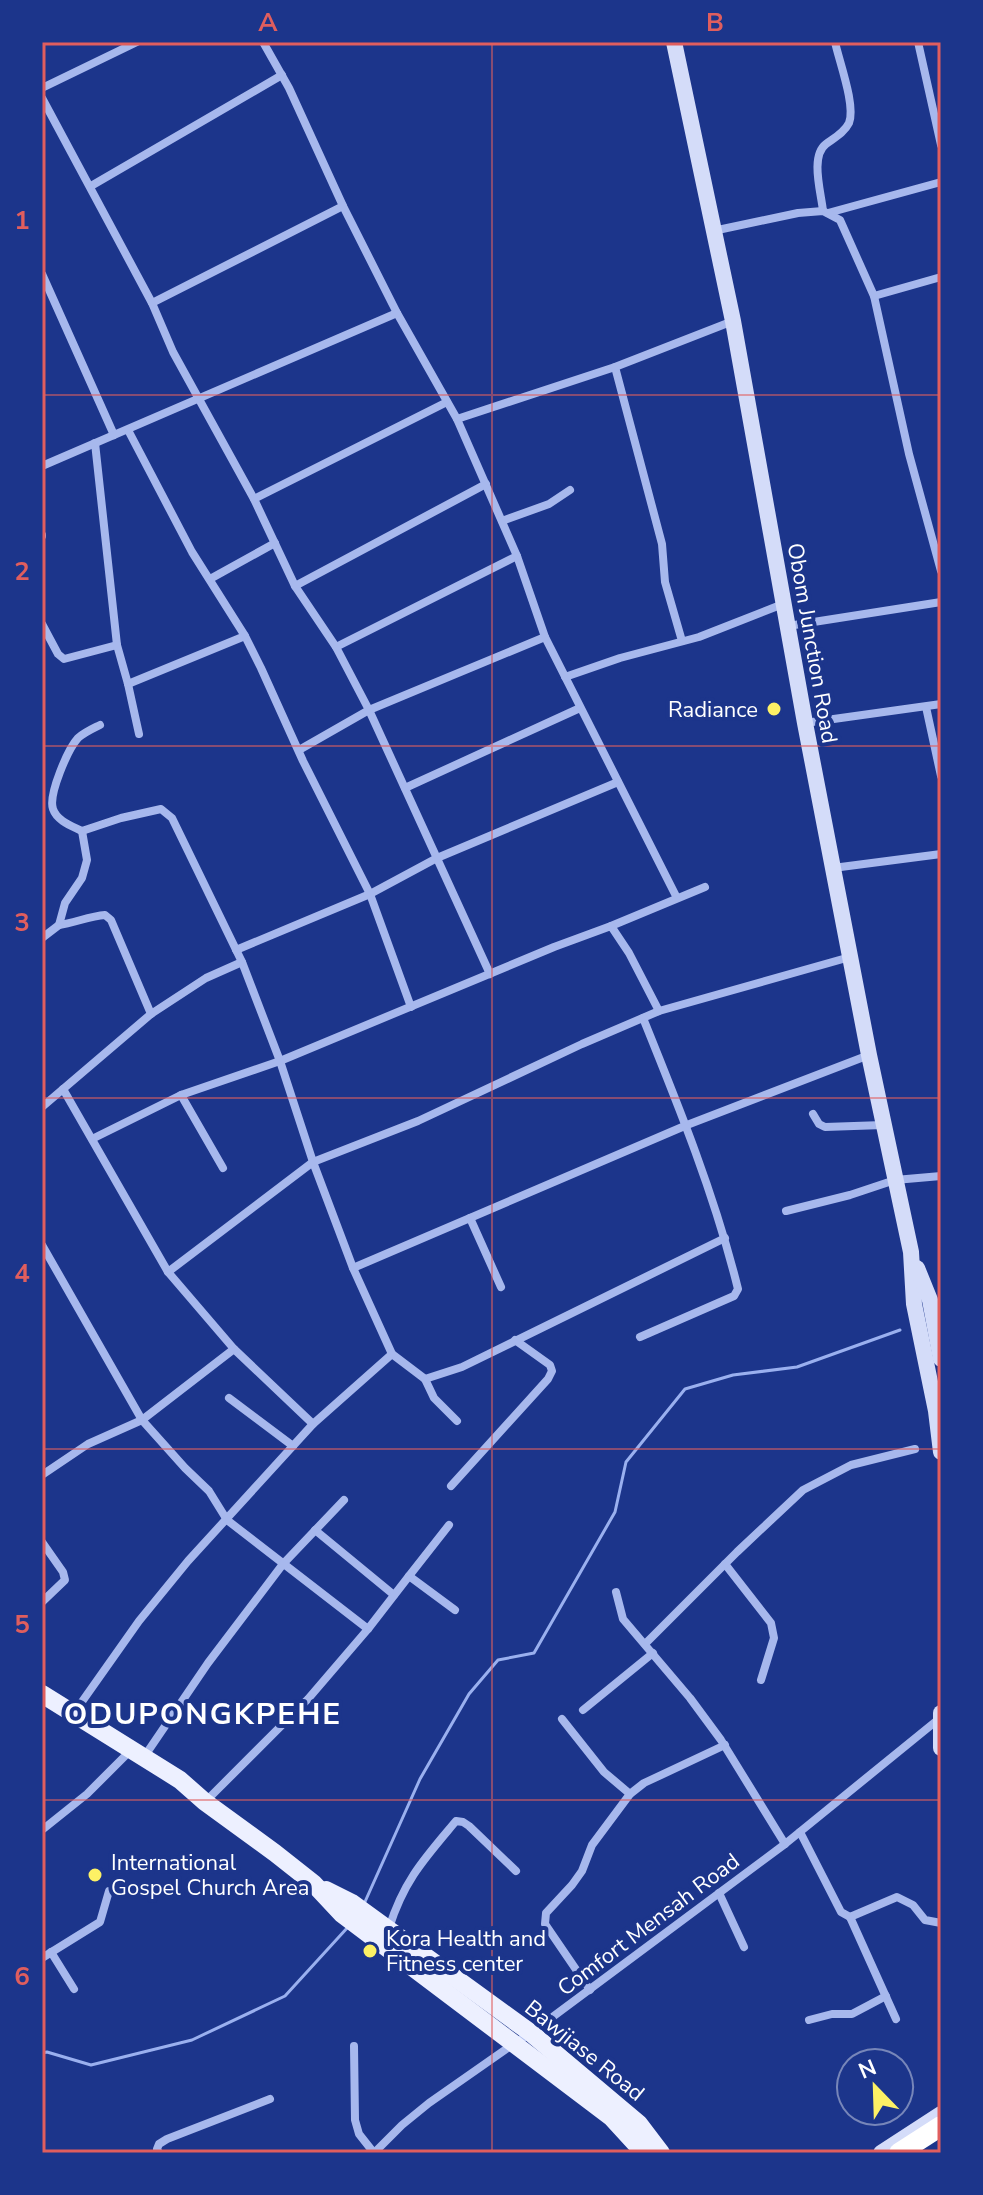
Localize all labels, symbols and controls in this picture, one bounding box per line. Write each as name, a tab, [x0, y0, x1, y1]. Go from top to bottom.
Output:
text: A	[258, 5, 278, 40]
text: B	[706, 5, 724, 40]
text: 1	[14, 203, 30, 238]
street label: Obom Junction Road	[780, 541, 844, 746]
text: 2	[14, 554, 30, 589]
place label: Radiance	[668, 695, 758, 725]
marker: Radiance	[765, 700, 783, 718]
text: 3	[14, 905, 30, 940]
text: 4	[14, 1256, 30, 1291]
text: 5	[14, 1607, 30, 1642]
district label: ODUPONGKPEHE	[64, 1694, 342, 1735]
street label: Comfort Mensah Road	[551, 1846, 746, 2003]
place label: International Gospel Church Area	[111, 1848, 309, 1903]
marker: International Gospel Church Area	[86, 1866, 104, 1884]
place label: Kora Health and Fitness center	[386, 1924, 546, 1979]
marker: Kora Health and Fitness center	[361, 1942, 379, 1960]
text: 6	[14, 1959, 30, 1994]
street label: Bawjiase Road	[518, 1993, 651, 2108]
north arrow	[835, 2047, 915, 2127]
text: N	[854, 2052, 881, 2087]

